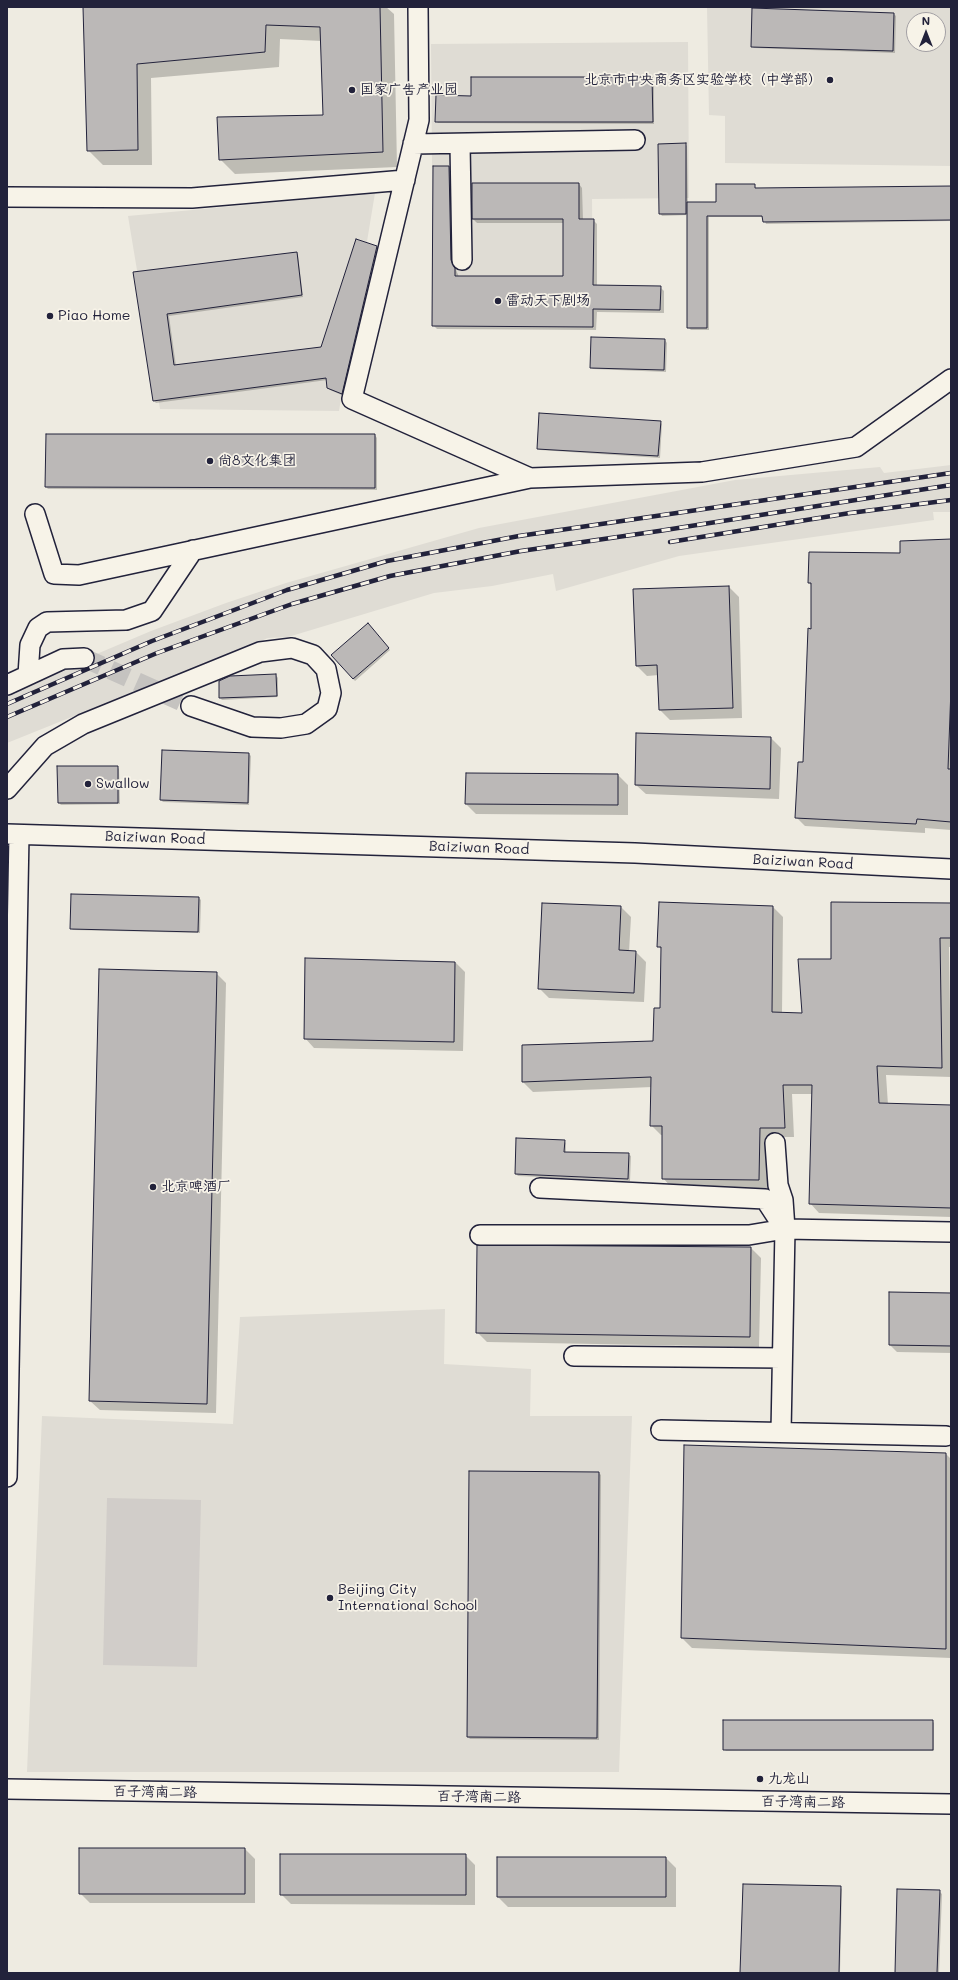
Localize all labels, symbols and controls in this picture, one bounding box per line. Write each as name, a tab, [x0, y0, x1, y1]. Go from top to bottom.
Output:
north arrow	[906, 12, 946, 52]
text: N	[922, 13, 930, 28]
place label: 北京市中央商务区实验学校（中学部）	[584, 72, 822, 88]
marker: 北京市中央商务区实验学校（中学部）	[825, 75, 835, 85]
place label: 国家广告产业园	[360, 82, 458, 98]
marker: 国家广告产业园	[347, 85, 357, 95]
place label: 雷动天下剧场	[506, 293, 590, 309]
marker: 雷动天下剧场	[493, 296, 503, 306]
place label: Piao Home	[58, 308, 130, 324]
marker: Piao Home	[45, 311, 55, 321]
place label: 尚8文化集团	[218, 453, 296, 469]
marker: 尚8文化集团	[205, 456, 215, 466]
place label: Swallow	[96, 776, 150, 792]
marker: Swallow	[83, 779, 93, 789]
street label: Baiziwan Road	[105, 828, 205, 848]
street label: Baiziwan Road	[429, 838, 529, 858]
street label: Baiziwan Road	[752, 851, 854, 873]
place label: 北京啤酒厂	[161, 1179, 231, 1195]
marker: 北京啤酒厂	[148, 1182, 158, 1192]
place label: Beijing City International School	[338, 1582, 478, 1614]
marker: Beijing City International School	[325, 1593, 335, 1603]
place label: 九龙山	[768, 1771, 810, 1787]
marker: 九龙山	[755, 1774, 765, 1784]
street label: 百子湾南二路	[113, 1783, 197, 1801]
street label: 百子湾南二路	[437, 1788, 521, 1806]
street label: 百子湾南二路	[761, 1793, 845, 1811]

